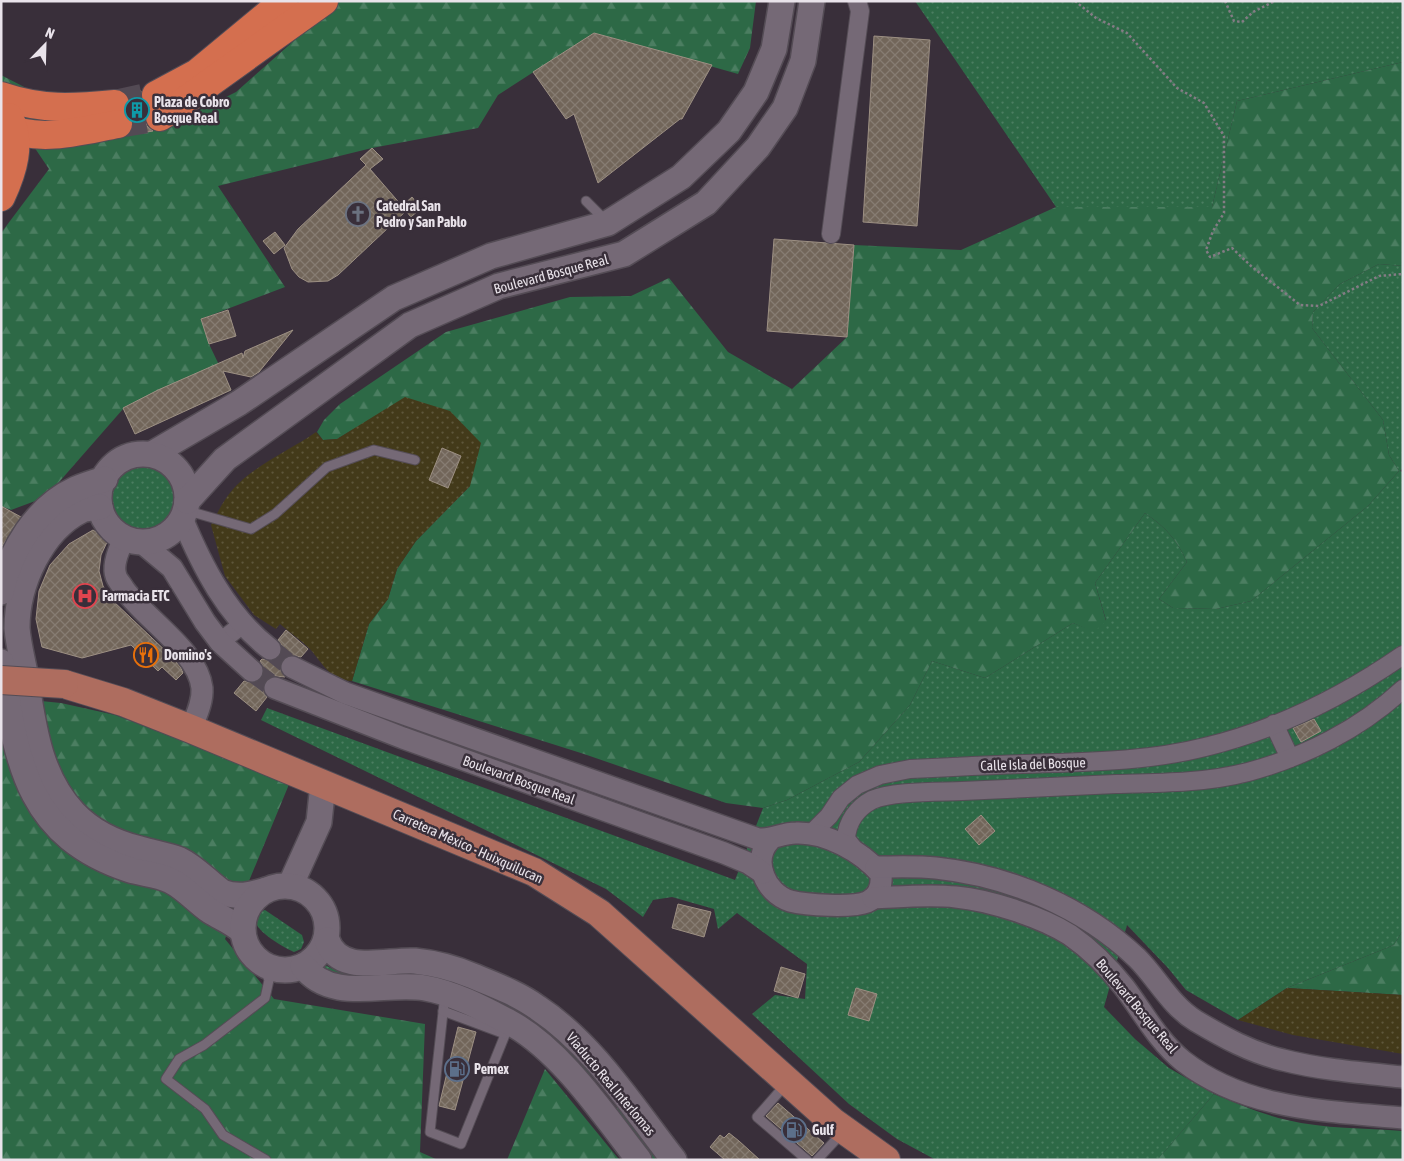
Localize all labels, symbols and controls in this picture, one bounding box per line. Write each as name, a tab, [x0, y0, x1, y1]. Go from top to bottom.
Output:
north arrow	[20, 20, 70, 70]
text: N	[43, 24, 57, 42]
place label: Plaza de Cobro Bosque Real	[154, 94, 230, 126]
building icon: Plaza de Cobro Bosque Real	[124, 97, 150, 123]
place label: Catedral San Pedro y San Pablo	[376, 198, 467, 230]
church icon: Catedral San Pedro y San Pablo	[345, 201, 371, 227]
street label: Boulevard Bosque Real	[492, 251, 610, 297]
hospital icon: Farmacia ETC	[72, 583, 98, 609]
place label: Farmacia ETC	[102, 588, 170, 604]
restaurant icon: Domino's	[133, 642, 159, 668]
place label: Domino's	[164, 647, 212, 663]
street label: Boulevard Bosque Real	[461, 752, 577, 808]
street label: Calle Isla del Bosque	[980, 754, 1086, 774]
street label: Carretera México - Huixquilucan	[390, 806, 546, 886]
street label: Boulevard Bosque Real	[1093, 956, 1181, 1057]
street label: Viaducto Real Interlomas	[563, 1029, 659, 1139]
fuel station icon: Pemex	[444, 1056, 470, 1082]
place label: Pemex	[474, 1061, 509, 1077]
fuel station icon: Gulf	[781, 1117, 807, 1143]
place label: Gulf	[812, 1122, 834, 1138]

